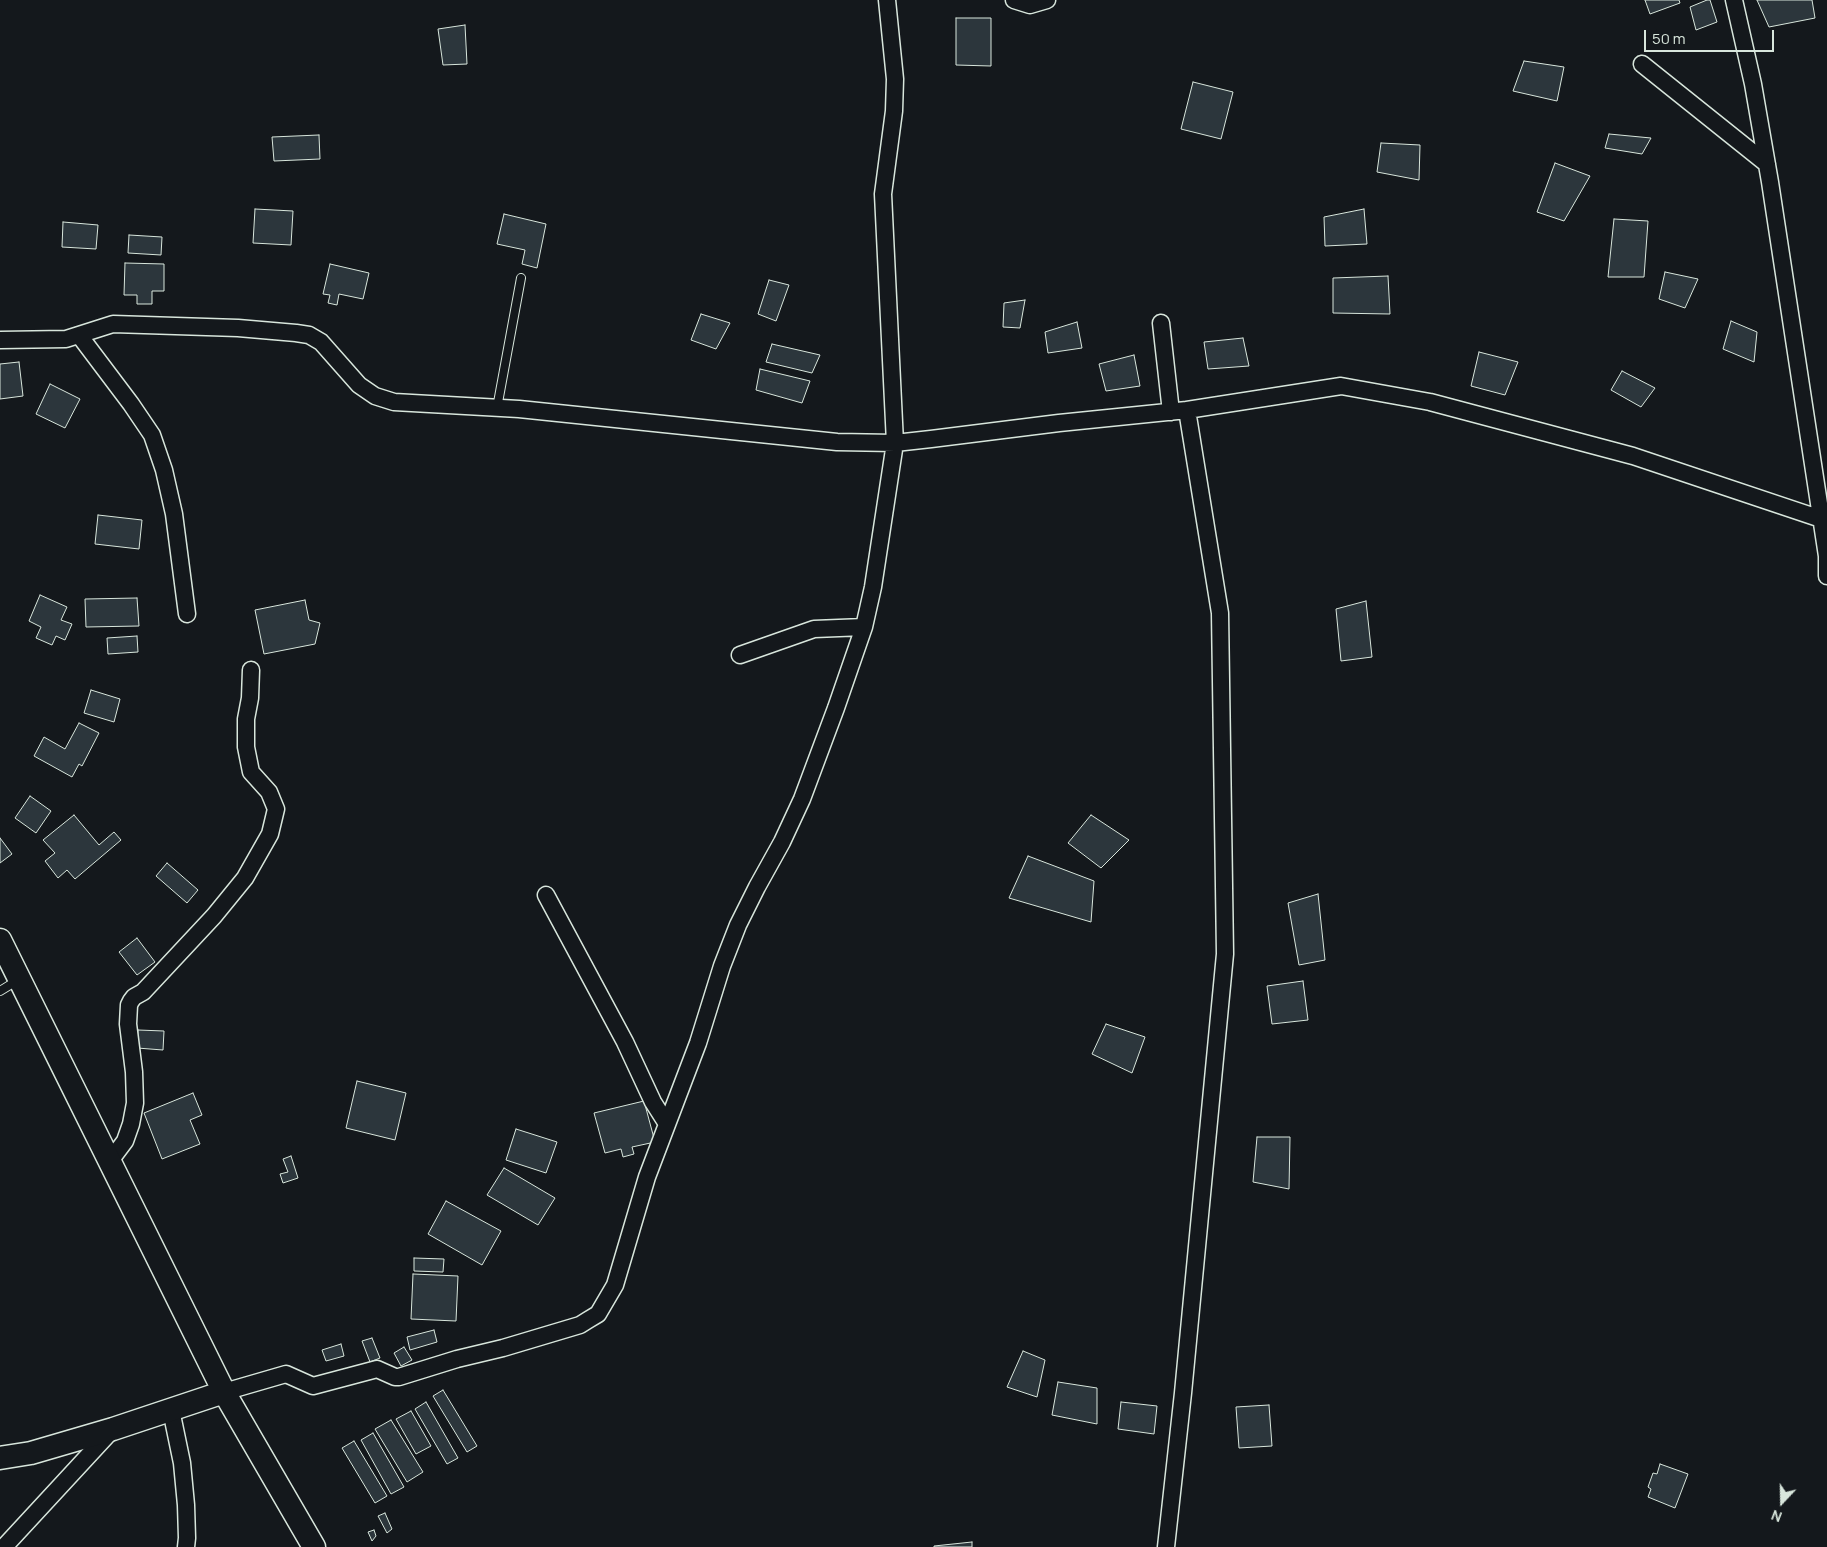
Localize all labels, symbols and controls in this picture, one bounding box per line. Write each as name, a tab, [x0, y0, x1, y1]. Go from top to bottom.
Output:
scale bar	[1647, 20, 1777, 52]
text: 50 m	[1652, 28, 1686, 49]
north arrow	[1757, 1477, 1807, 1527]
text: N	[1768, 1506, 1785, 1527]

